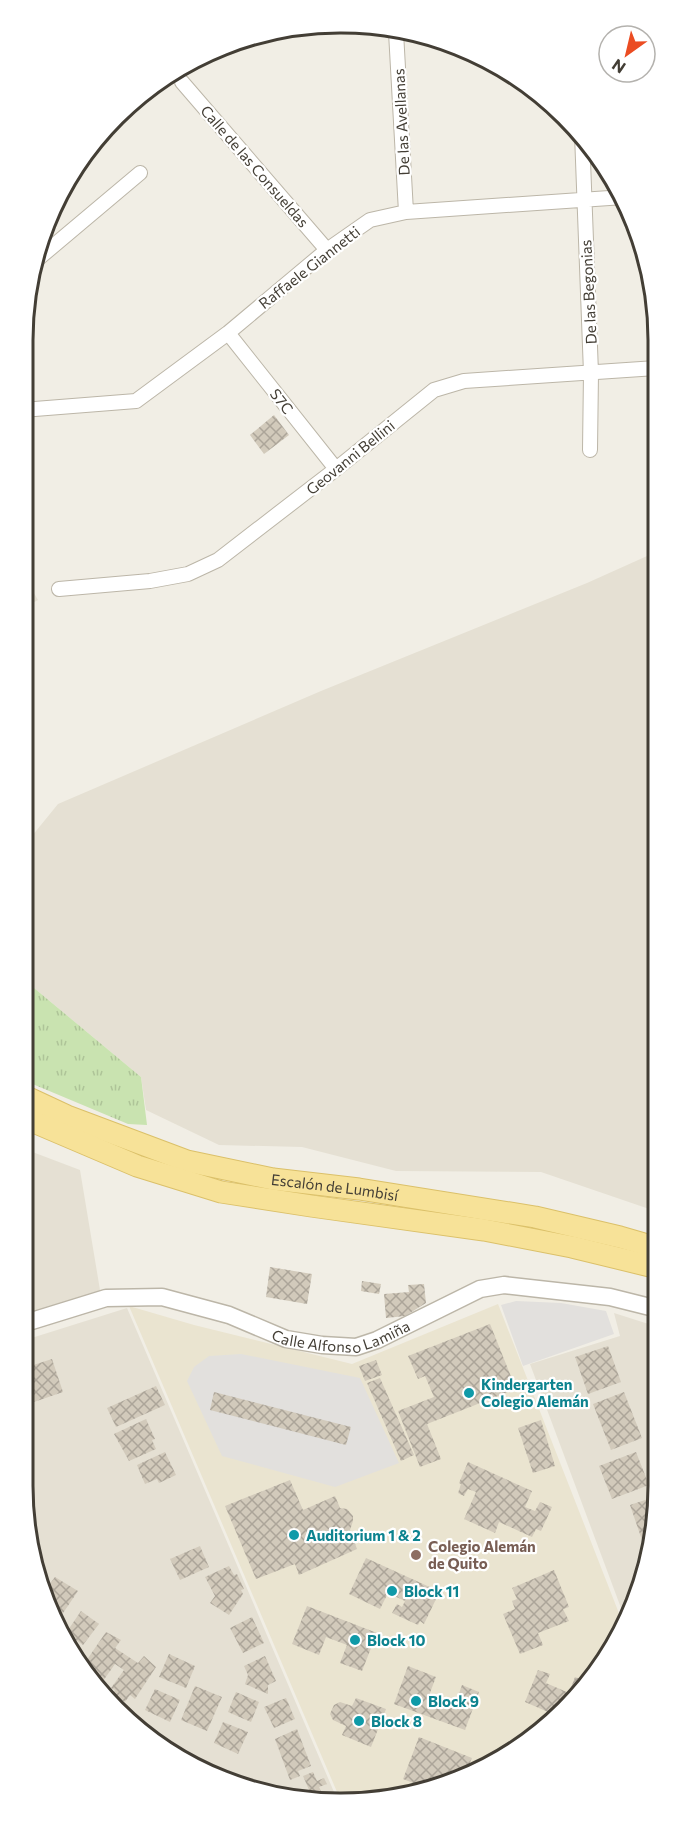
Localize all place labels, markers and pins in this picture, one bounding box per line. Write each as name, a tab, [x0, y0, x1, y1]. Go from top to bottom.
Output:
place label: Kindergarten Colegio Alemán	[481, 1375, 589, 1410]
marker: Kindergarten Colegio Alemán	[462, 1386, 476, 1400]
place label: Auditorium 1 & 2	[306, 1526, 421, 1544]
marker: Auditorium 1 & 2	[287, 1528, 301, 1542]
place label: Colegio Alemán de Quito	[428, 1537, 536, 1572]
marker: Colegio Alemán de Quito	[409, 1548, 423, 1562]
place label: Block 11	[404, 1582, 459, 1600]
marker: Block 11	[385, 1584, 399, 1598]
place label: Block 10	[367, 1631, 426, 1649]
marker: Block 10	[348, 1633, 362, 1647]
place label: Block 9	[428, 1692, 479, 1710]
marker: Block 9	[409, 1694, 423, 1708]
place label: Block 8	[371, 1712, 422, 1730]
marker: Block 8	[352, 1714, 366, 1728]

